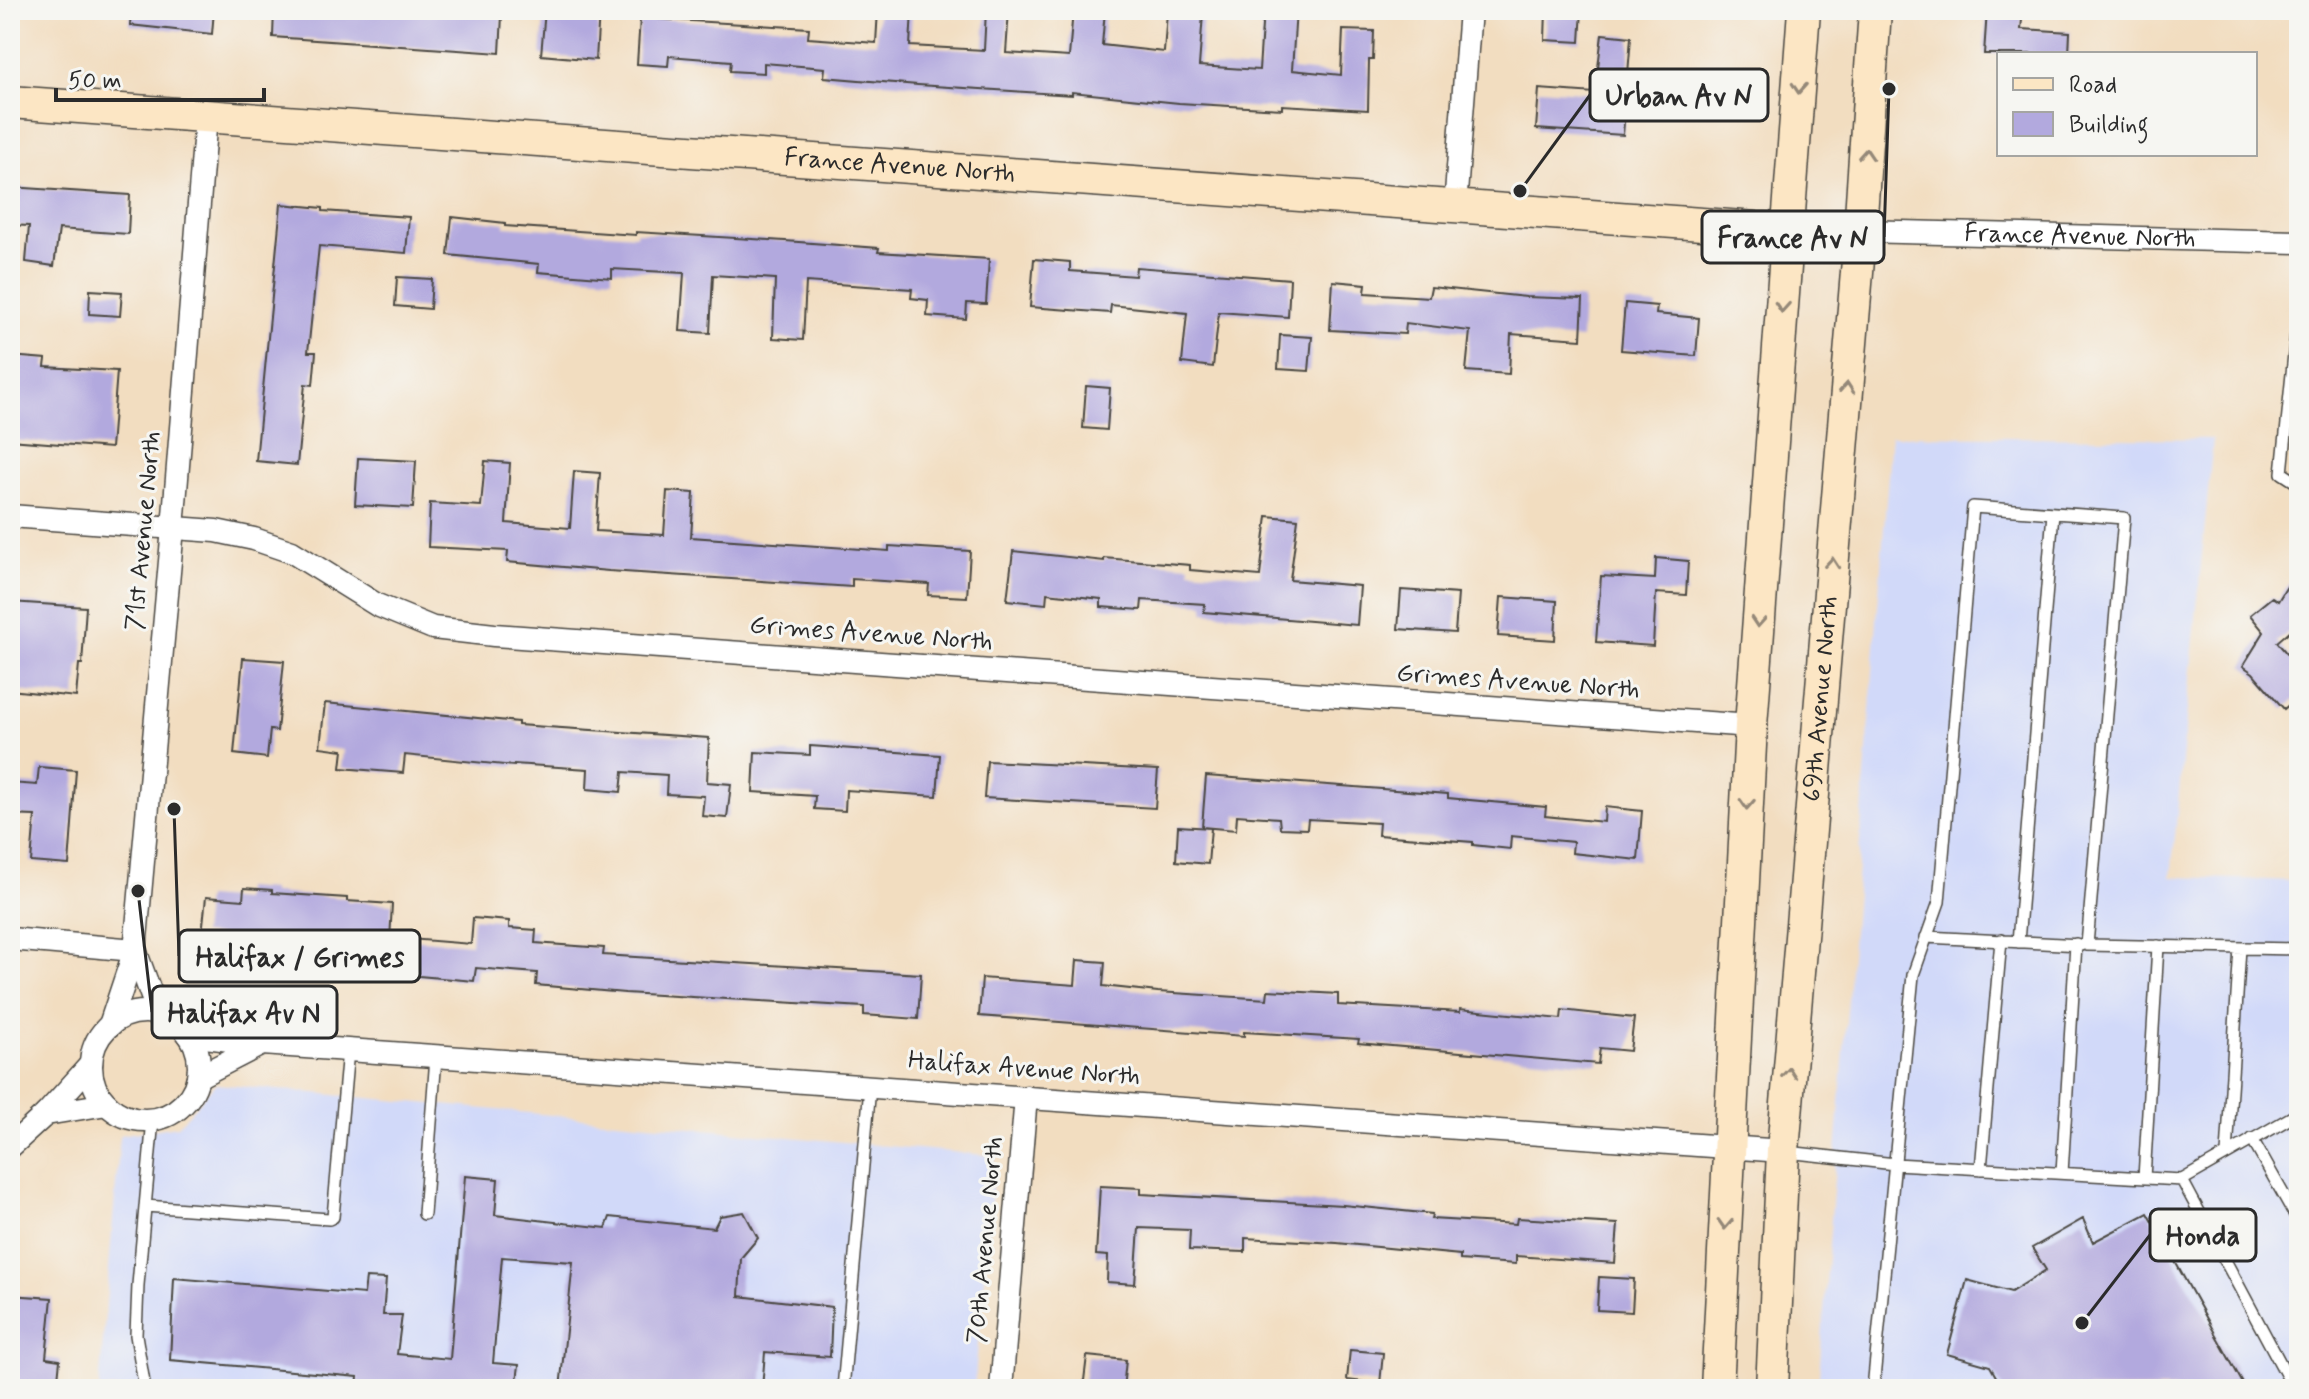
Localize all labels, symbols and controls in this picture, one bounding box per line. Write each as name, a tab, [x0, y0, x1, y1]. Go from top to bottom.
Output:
scale bar	[56, 52, 264, 102]
legend	[1997, 52, 2257, 156]
text: 50 m	[68, 66, 122, 97]
callout: Urban Av N	[1590, 69, 1768, 121]
text: Road	[2069, 70, 2117, 101]
text: Urban Av N	[1605, 79, 1753, 116]
one-way arrow	[1791, 82, 1808, 95]
text: Building	[2069, 110, 2149, 144]
street label: France Avenue North	[783, 141, 1016, 191]
one-way arrow	[1857, 147, 1874, 160]
callout: France Av N	[1702, 211, 1884, 263]
street label: France Avenue North	[1964, 217, 2196, 256]
text: France Av N	[1717, 221, 1869, 258]
one-way arrow	[1774, 301, 1791, 314]
one-way arrow	[1838, 381, 1855, 394]
street label: 71st Avenue North	[118, 430, 170, 632]
one-way arrow	[1823, 556, 1840, 569]
street label: 69th Avenue North	[1795, 595, 1847, 803]
street label: Grimes Avenue North	[748, 609, 994, 659]
one-way arrow	[1750, 616, 1767, 629]
street label: Grimes Avenue North	[1395, 657, 1641, 707]
one-way arrow	[1738, 798, 1755, 811]
callout: Halifax / Grimes	[179, 930, 420, 982]
text: Halifax / Grimes	[196, 940, 405, 977]
callout: Halifax Av N	[152, 986, 337, 1038]
text: Halifax Av N	[168, 996, 320, 1033]
street label: Halifax Avenue North	[907, 1044, 1141, 1094]
one-way arrow	[1780, 1066, 1797, 1079]
street label: 70th Avenue North	[960, 1135, 1012, 1345]
callout: Honda	[2150, 1209, 2256, 1261]
one-way arrow	[1717, 1218, 1734, 1231]
text: Honda	[2166, 1219, 2240, 1256]

